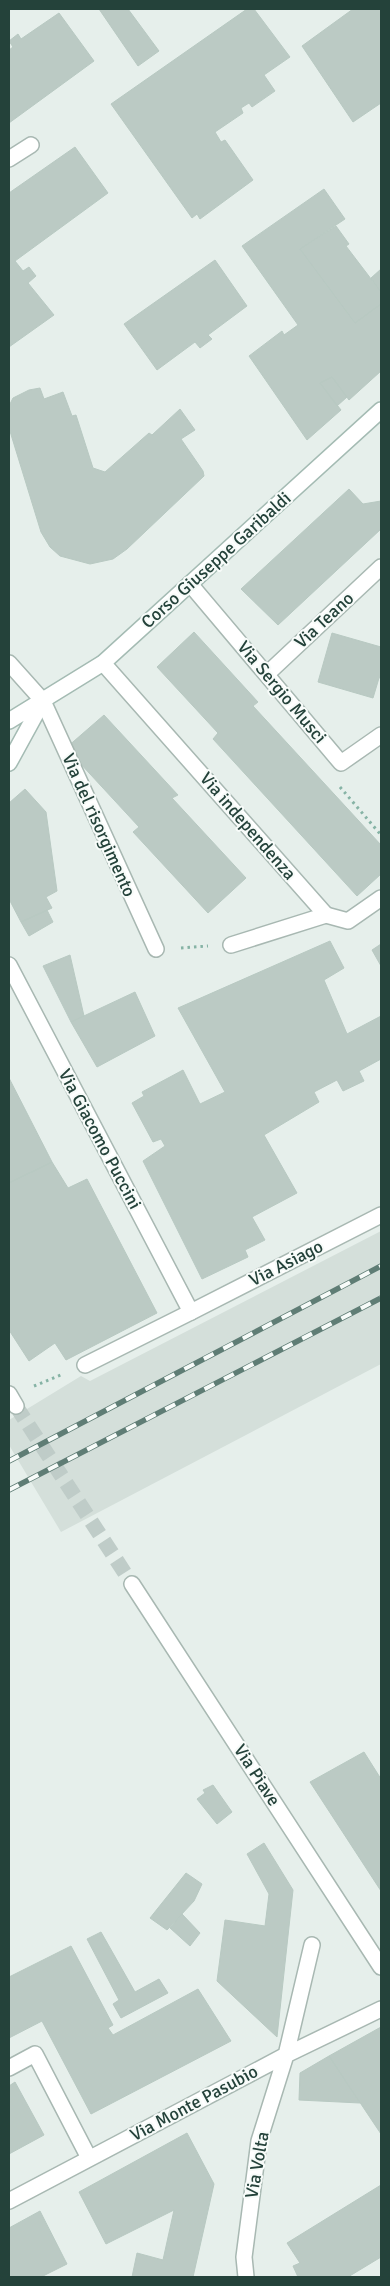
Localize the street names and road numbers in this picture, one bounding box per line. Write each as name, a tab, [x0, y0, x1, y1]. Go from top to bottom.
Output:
street label: Corso Giuseppe Garibaldi	[137, 487, 295, 633]
street label: Via Teano	[290, 587, 358, 653]
street label: Via Sergio Musci	[233, 636, 331, 748]
street label: Via del risorgimento	[58, 750, 140, 900]
street label: Via independenza	[195, 768, 301, 884]
street label: Via Giacomo Puccini	[54, 1065, 146, 1213]
street label: Via Asiago	[245, 1235, 327, 1291]
street label: Via Piave	[229, 1740, 285, 1810]
street label: Via Monte Pasubio	[126, 2060, 262, 2146]
street label: Via Volta	[240, 2130, 274, 2200]

